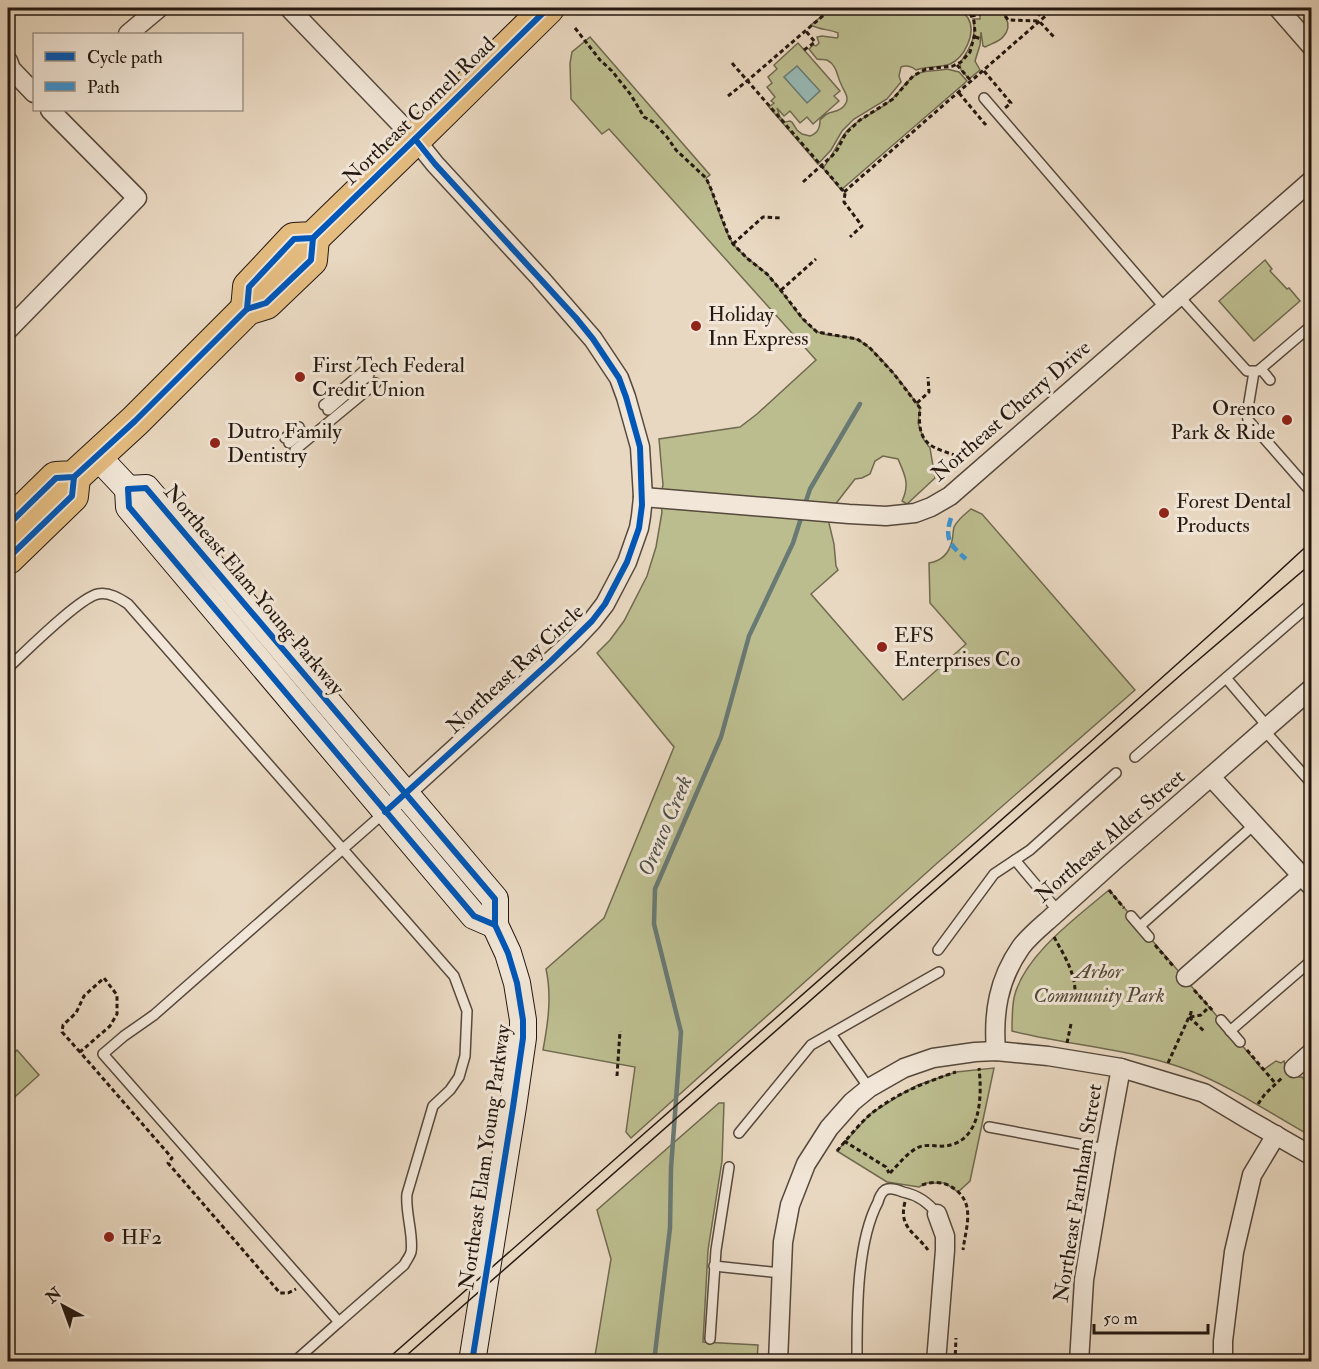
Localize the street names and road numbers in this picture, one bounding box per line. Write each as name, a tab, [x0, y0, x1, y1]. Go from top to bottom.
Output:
street label: Northeast Cornell Road	[337, 31, 501, 191]
street label: Northeast Cherry Drive	[926, 334, 1096, 488]
street label: Northeast Elam Young Parkway	[158, 479, 351, 702]
street label: Northeast Ray Circle	[441, 598, 590, 740]
street label: Northeast Alder Street	[1029, 763, 1191, 909]
street label: Northeast Elam Young Parkway	[453, 1022, 517, 1291]
street label: Northeast Farnham Street	[1047, 1082, 1109, 1304]

